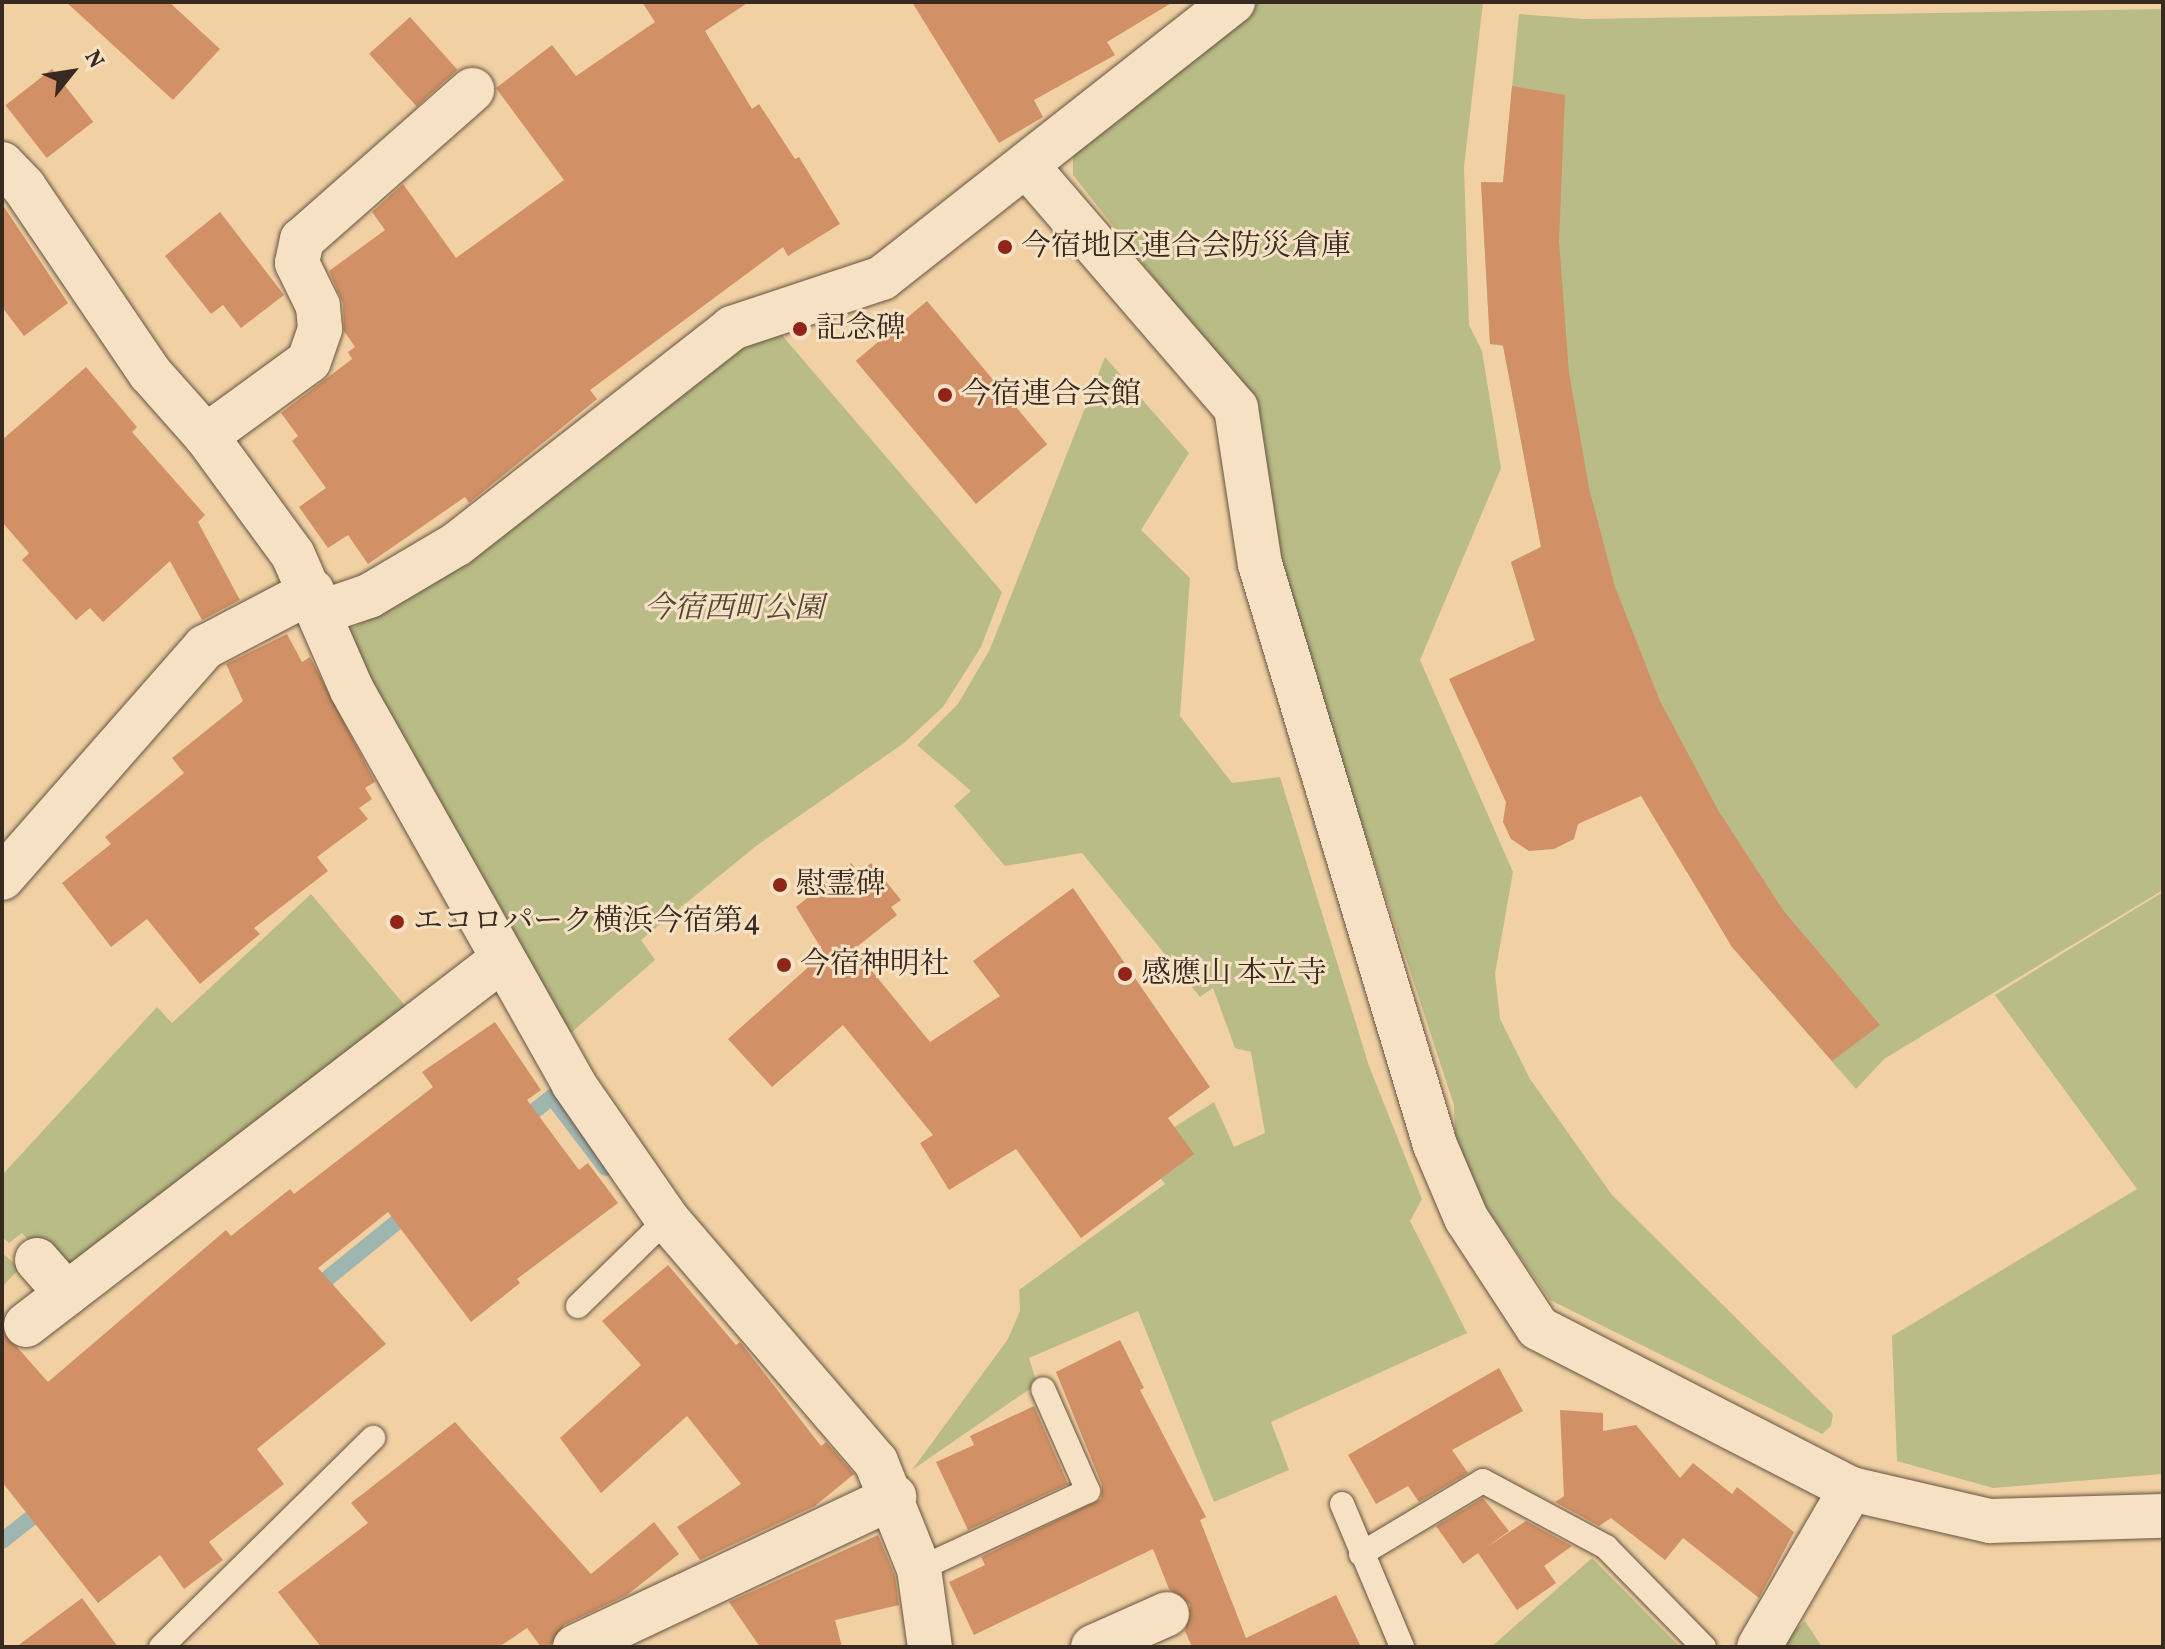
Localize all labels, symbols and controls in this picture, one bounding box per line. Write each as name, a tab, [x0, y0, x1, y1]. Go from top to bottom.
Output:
north arrow	[32, 32, 112, 112]
text: N	[76, 45, 111, 74]
place label: 今宿地区連合会防災倉庫	[1021, 229, 1351, 265]
marker: 今宿地区連合会防災倉庫	[996, 238, 1014, 256]
place label: 記念碑	[816, 311, 906, 347]
marker: 記念碑	[791, 320, 809, 338]
place label: 今宿連合会館	[961, 377, 1141, 413]
marker: 今宿連合会館	[936, 386, 954, 404]
park label: 今宿西町公園	[644, 591, 824, 627]
place label: 慰霊碑	[796, 867, 886, 903]
marker: 慰霊碑	[771, 876, 789, 894]
place label: エコロパーク横浜今宿第4	[413, 904, 761, 940]
marker: エコロパーク横浜今宿第4	[388, 913, 406, 931]
place label: 今宿神明社	[800, 947, 950, 983]
marker: 今宿神明社	[775, 956, 793, 974]
place label: 感應山 本立寺	[1141, 956, 1327, 992]
marker: 感應山 本立寺	[1116, 965, 1134, 983]

